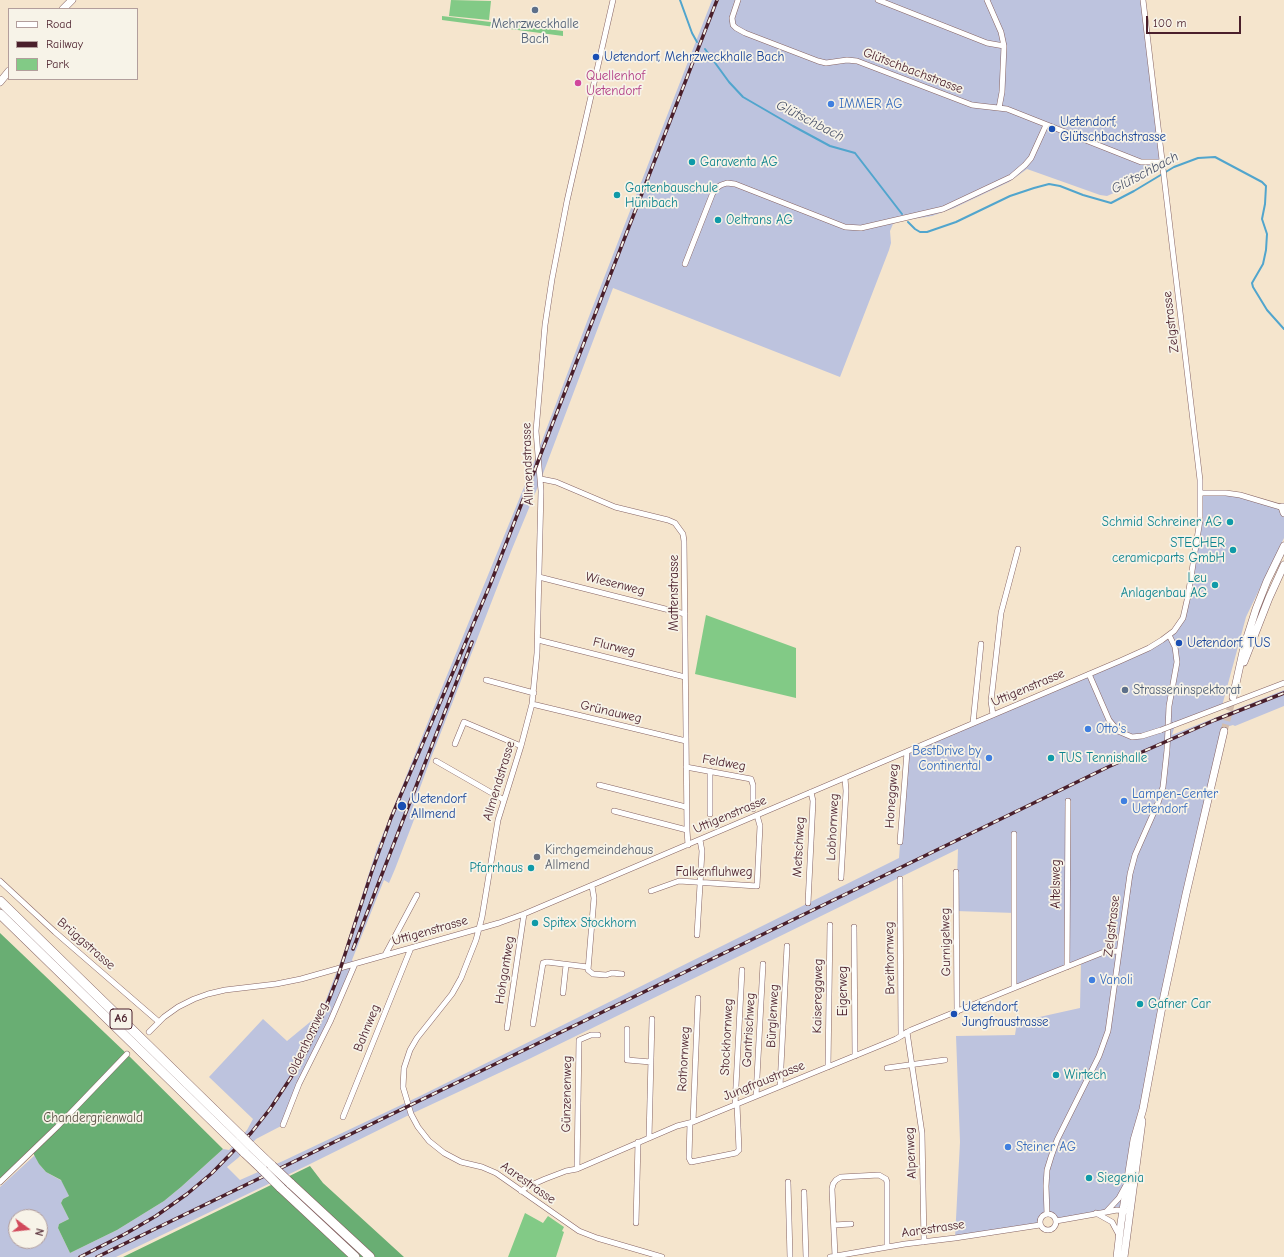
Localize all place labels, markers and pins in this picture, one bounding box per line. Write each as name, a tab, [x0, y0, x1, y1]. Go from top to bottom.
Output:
marker: Mehrzweckhalle Bach	[530, 5, 540, 15]
place label: Mehrzweckhalle Bach	[491, 16, 579, 47]
place label: Uetendorf, Mehrzweckhalle Bach	[604, 49, 785, 65]
marker: Uetendorf, Mehrzweckhalle Bach	[591, 52, 601, 62]
place label: Quellenhof Uetendorf	[586, 68, 645, 99]
marker: Quellenhof Uetendorf	[573, 78, 583, 88]
place label: IMMER AG	[839, 96, 903, 112]
marker: IMMER AG	[826, 99, 836, 109]
place label: Uetendorf, Glütschbachstrasse	[1060, 114, 1166, 145]
marker: Uetendorf, Glütschbachstrasse	[1047, 124, 1057, 134]
place label: Garaventa AG	[700, 154, 778, 170]
marker: Garaventa AG	[687, 157, 697, 167]
place label: Gartenbauschule Hünibach	[625, 180, 718, 211]
marker: Gartenbauschule Hünibach	[612, 190, 622, 200]
place label: Oeltrans AG	[726, 212, 793, 228]
marker: Oeltrans AG	[713, 215, 723, 225]
place label: Schmid Schreiner AG	[1102, 514, 1222, 530]
marker: Schmid Schreiner AG	[1225, 517, 1235, 527]
place label: STECHER ceramicparts GmbH	[1112, 535, 1225, 566]
marker: STECHER ceramicparts GmbH	[1228, 545, 1238, 555]
place label: Leu Anlagenbau AG	[1121, 570, 1207, 601]
marker: Leu Anlagenbau AG	[1210, 580, 1220, 590]
place label: Uetendorf, TUS	[1187, 635, 1270, 651]
marker: Uetendorf, TUS	[1174, 638, 1184, 648]
place label: Strasseninspektorat	[1133, 682, 1241, 698]
marker: Strasseninspektorat	[1120, 685, 1130, 695]
place label: Otto's	[1096, 721, 1126, 737]
marker: Otto's	[1083, 724, 1093, 734]
place label: BestDrive by Continental	[912, 743, 981, 774]
place label: TUS Tennishalle	[1059, 750, 1147, 766]
marker: BestDrive by Continental	[984, 753, 994, 763]
marker: TUS Tennishalle	[1046, 753, 1056, 763]
place label: Lampen-Center Uetendorf	[1132, 786, 1218, 817]
place label: Uetendorf Allmend	[411, 791, 466, 822]
marker: Lampen-Center Uetendorf	[1119, 796, 1129, 806]
marker: Uetendorf Allmend	[396, 800, 408, 812]
place label: Kirchgemeindehaus Allmend	[545, 842, 653, 873]
marker: Kirchgemeindehaus Allmend	[532, 852, 542, 862]
place label: Pfarrhaus	[470, 860, 523, 876]
marker: Pfarrhaus	[526, 863, 536, 873]
place label: Spitex Stockhorn	[543, 915, 637, 931]
marker: Spitex Stockhorn	[530, 918, 540, 928]
place label: Vanoli	[1100, 972, 1133, 988]
marker: Vanoli	[1087, 975, 1097, 985]
place label: Gafner Car	[1148, 996, 1211, 1012]
place label: Uetendorf, Jungfraustrasse	[962, 999, 1049, 1030]
marker: Gafner Car	[1135, 999, 1145, 1009]
marker: Uetendorf, Jungfraustrasse	[949, 1009, 959, 1019]
place label: Wirtech	[1064, 1067, 1106, 1083]
marker: Wirtech	[1051, 1070, 1061, 1080]
place label: Steiner AG	[1016, 1139, 1076, 1155]
marker: Steiner AG	[1003, 1142, 1013, 1152]
place label: Siegenia	[1097, 1170, 1144, 1186]
marker: Siegenia	[1084, 1173, 1094, 1183]

